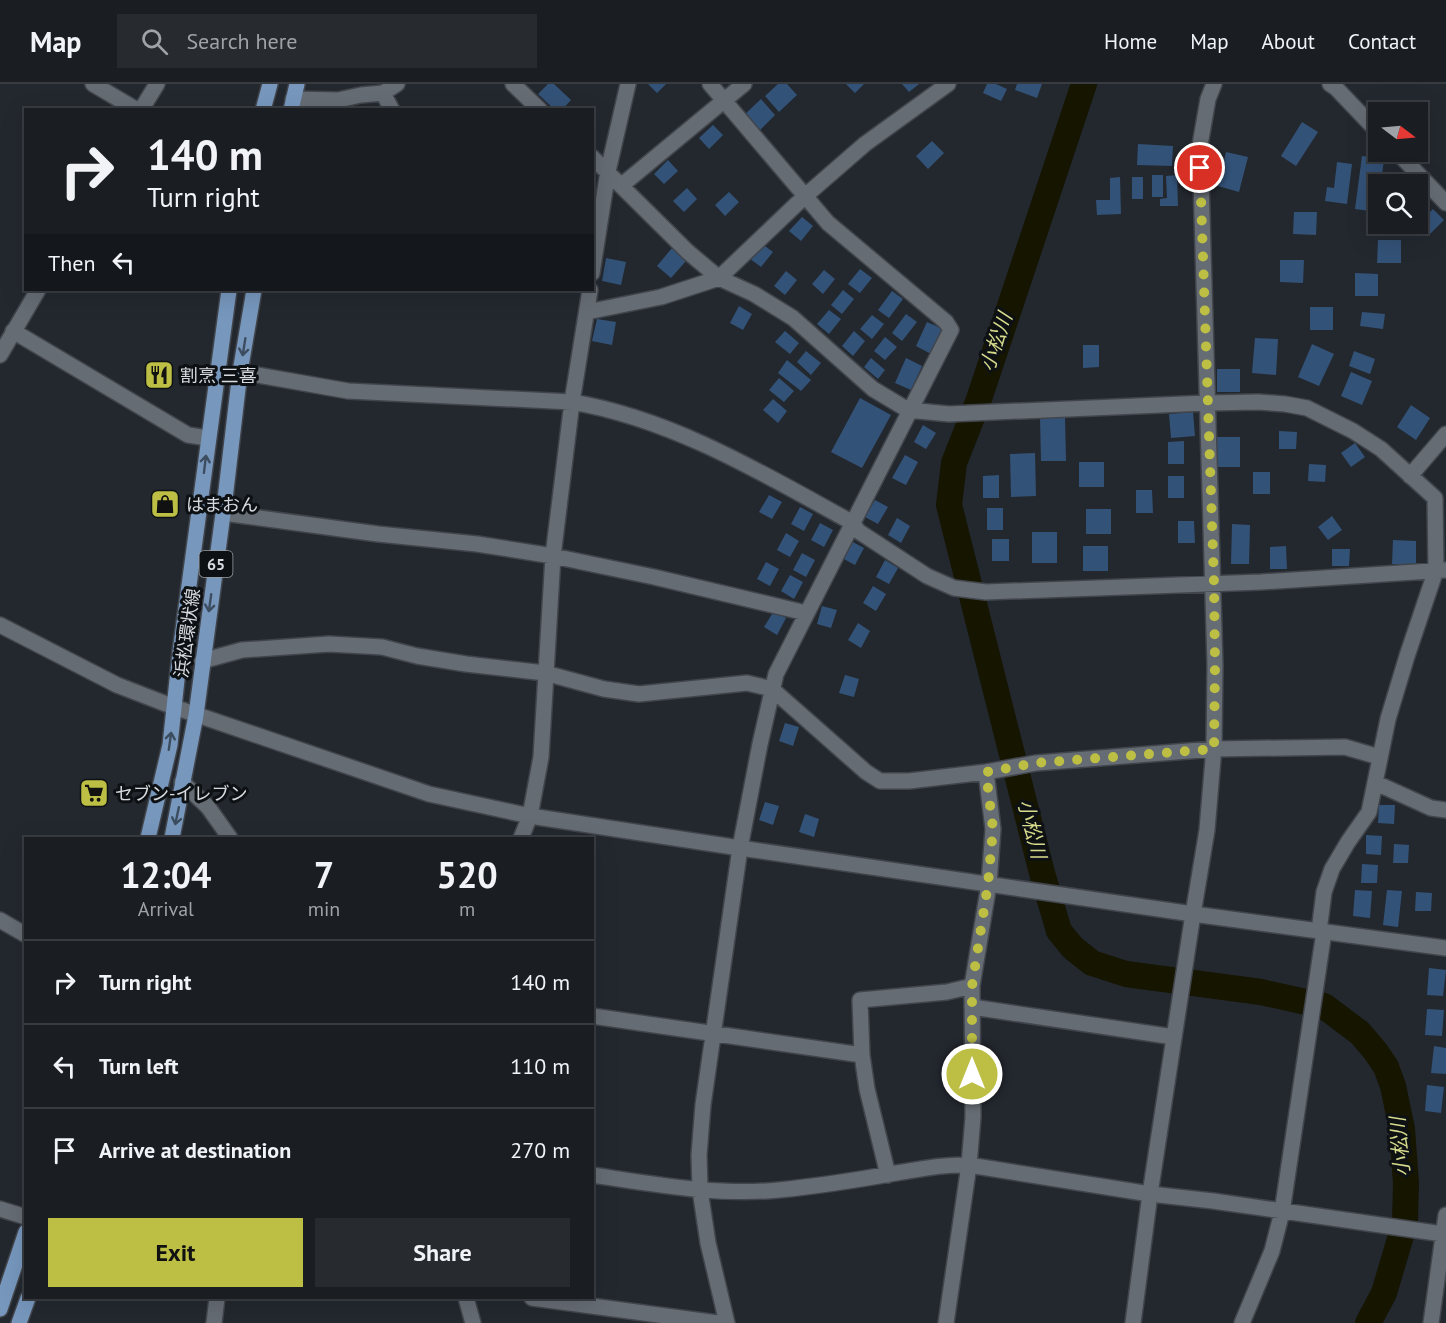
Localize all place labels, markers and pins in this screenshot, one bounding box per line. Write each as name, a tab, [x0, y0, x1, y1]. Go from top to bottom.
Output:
pin	[1174, 142, 1225, 193]
restaurant icon: 割烹 三喜	[143, 359, 175, 391]
place label: 割烹 三喜	[180, 364, 257, 387]
shop icon: はまおん	[149, 488, 181, 520]
place label: はまおん	[186, 493, 258, 516]
supermarket icon: セブン-イレブン	[78, 777, 110, 809]
place label: セブン-イレブン	[115, 782, 247, 805]

